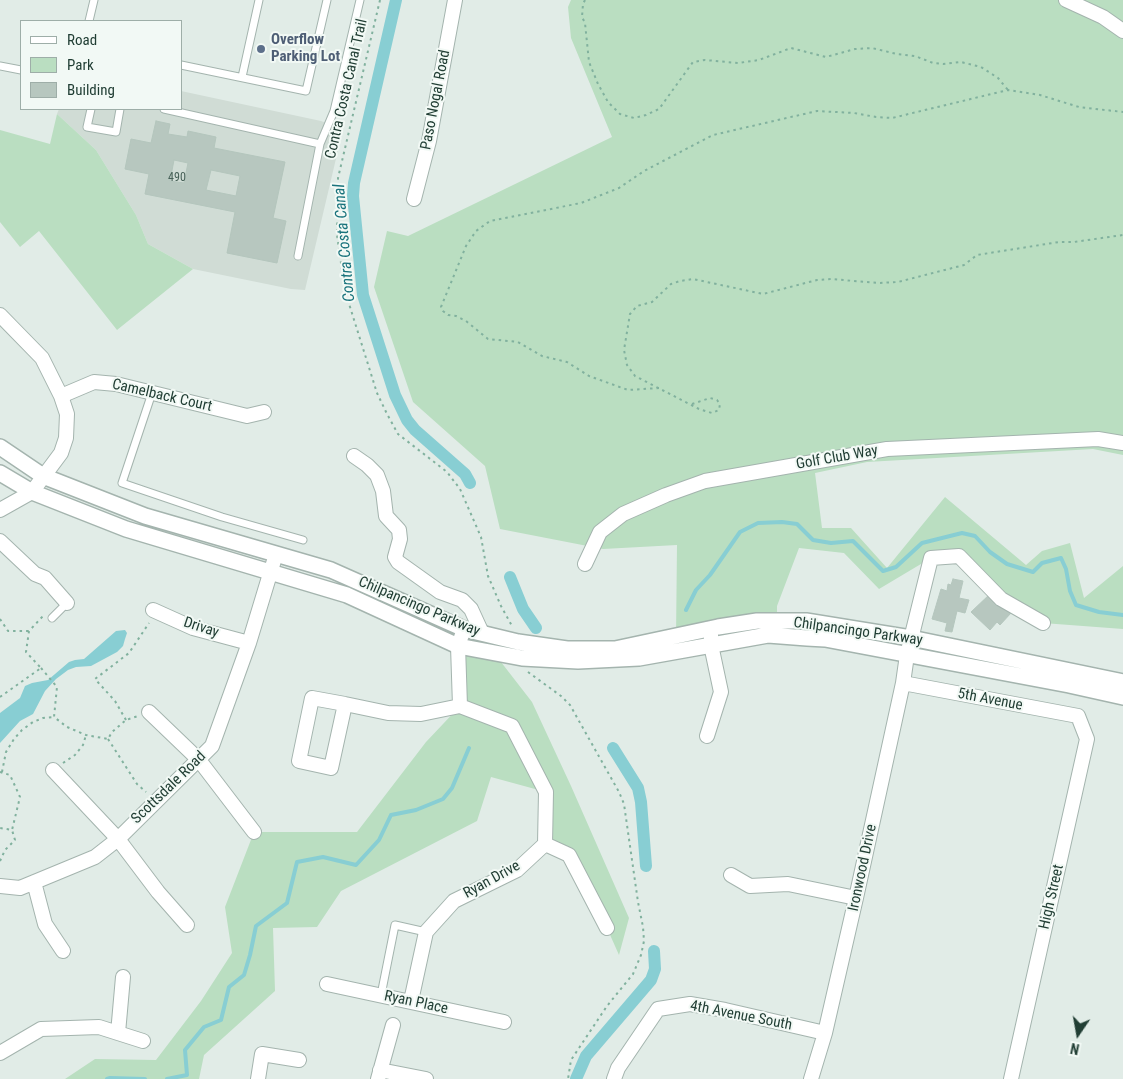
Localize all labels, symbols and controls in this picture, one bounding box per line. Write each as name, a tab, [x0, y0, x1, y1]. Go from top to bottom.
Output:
street label: Contra Costa Canal Trail	[322, 17, 372, 161]
legend	[20, 20, 182, 110]
text: Road	[67, 31, 97, 49]
place label: Overflow Parking Lot	[271, 31, 340, 66]
marker: Overflow Parking Lot	[255, 43, 267, 55]
street label: Paso Nogal Road	[417, 48, 455, 152]
text: Park	[67, 56, 94, 74]
text: Building	[67, 81, 115, 99]
house number: 490	[168, 171, 186, 185]
water label: Contra Costa Canal	[330, 183, 360, 303]
street label: Camelback Court	[110, 376, 214, 416]
street label: Golf Club Way	[795, 442, 879, 474]
street label: Chilpancingo Parkway	[356, 573, 482, 641]
street label: Drivay	[181, 614, 221, 642]
street label: Chilpancingo Parkway	[792, 614, 924, 650]
street label: 5th Avenue	[956, 685, 1024, 715]
street label: Scottsdale Road	[128, 748, 210, 828]
street label: Ironwood Drive	[845, 823, 881, 913]
street label: Ryan Drive	[461, 857, 523, 903]
street label: High Street	[1036, 863, 1068, 931]
street label: Ryan Place	[382, 987, 450, 1019]
street label: 4th Avenue South	[689, 997, 793, 1035]
north arrow	[1053, 1009, 1103, 1059]
text: N	[1069, 1040, 1081, 1057]

